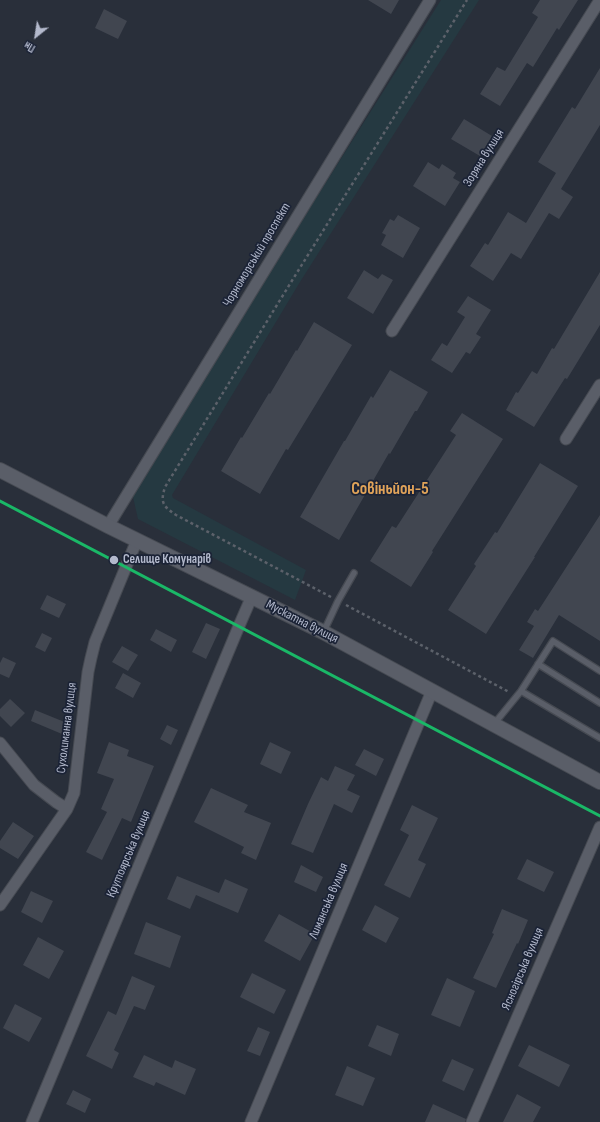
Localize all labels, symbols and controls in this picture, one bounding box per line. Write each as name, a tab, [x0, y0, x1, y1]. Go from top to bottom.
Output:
north arrow	[16, 16, 56, 56]
text: Пн	[22, 39, 38, 55]
street label: Зоряна вулиця	[460, 126, 508, 190]
street label: Чорноморський проспект	[220, 200, 294, 310]
district label: Совіньйон-5	[351, 480, 429, 500]
place label: Селище Комунарів	[123, 552, 211, 568]
marker: Селище Комунарів	[108, 554, 120, 566]
street label: Мускатна вулиця	[263, 597, 341, 647]
street label: Сухолиманна вулиця	[54, 682, 80, 774]
street label: Крутоярська вулиця	[104, 808, 154, 900]
street label: Лиманська вулиця	[306, 861, 352, 941]
street label: Ясногірська вулиця	[499, 926, 547, 1012]

